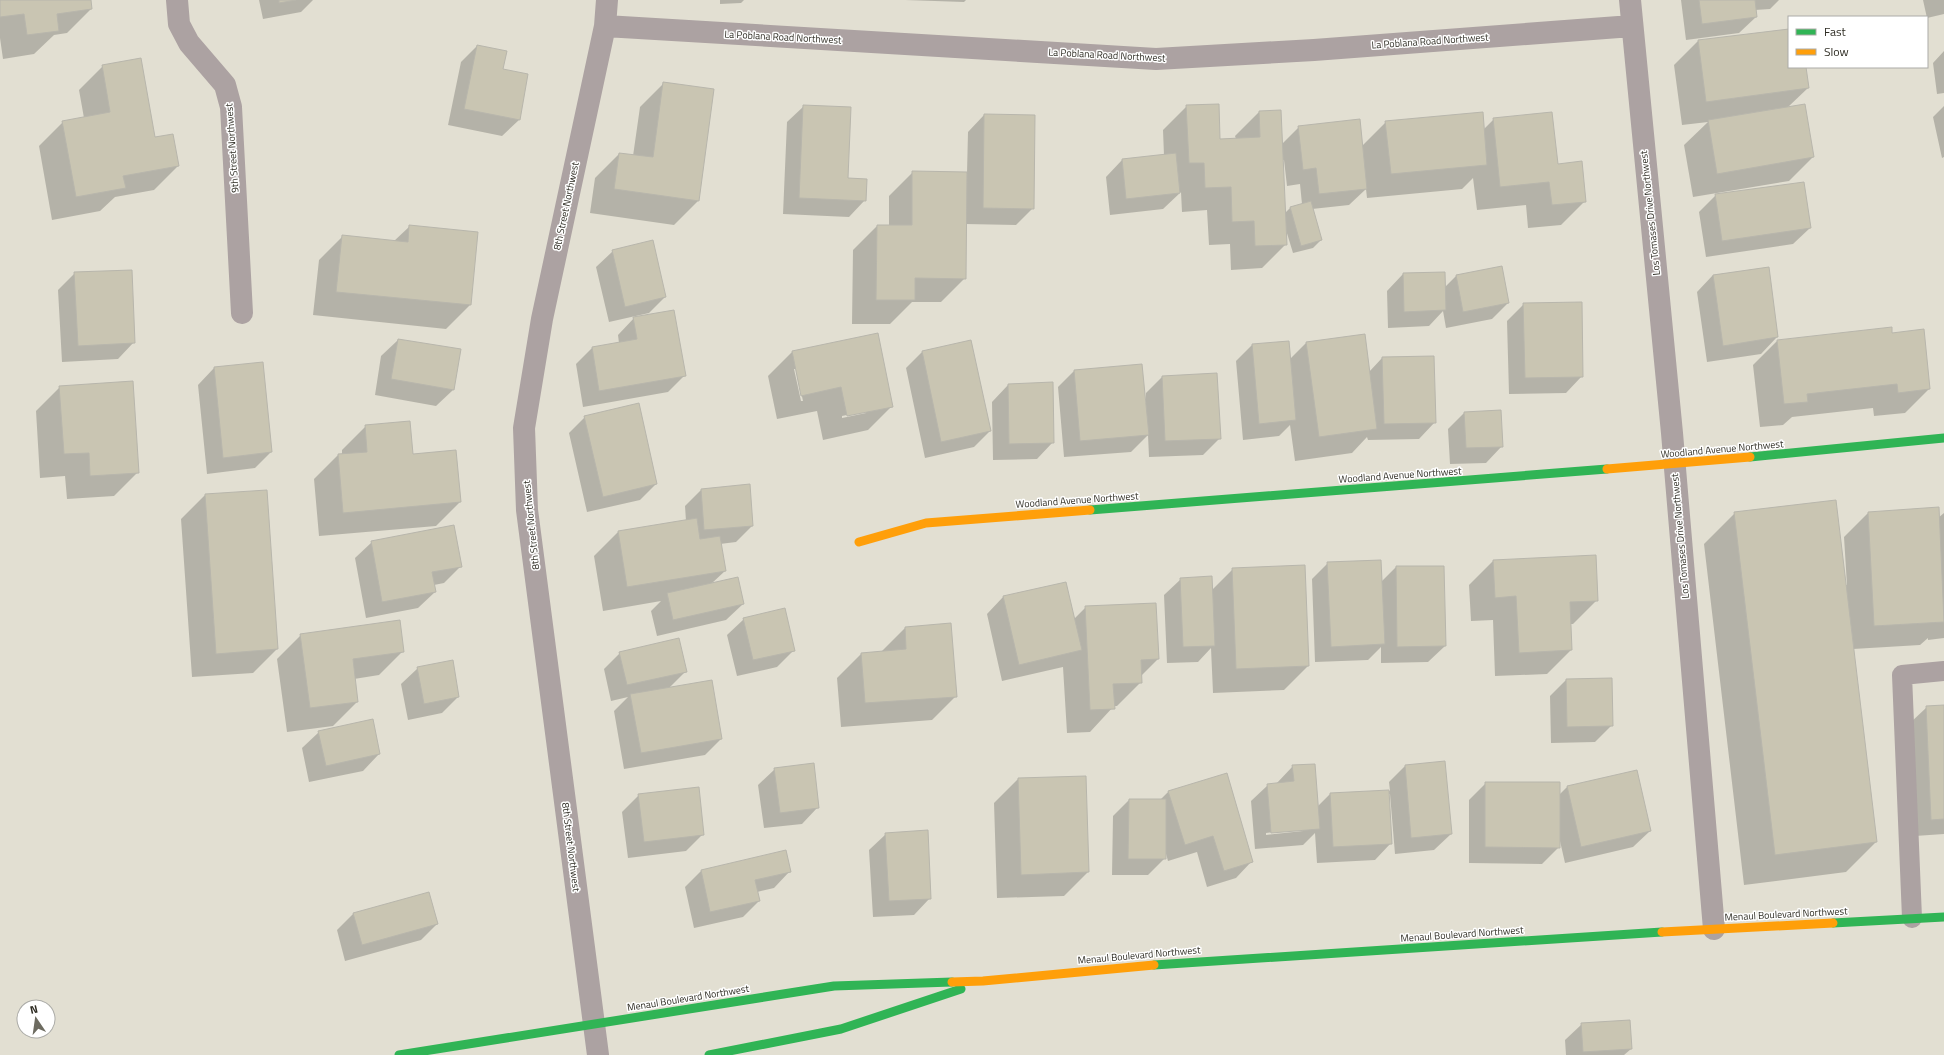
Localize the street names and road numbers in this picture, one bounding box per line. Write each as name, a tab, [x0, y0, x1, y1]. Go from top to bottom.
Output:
street label: La Poblana Road Northwest	[724, 26, 842, 48]
street label: La Poblana Road Northwest	[1371, 29, 1489, 53]
street label: La Poblana Road Northwest	[1048, 44, 1166, 66]
street label: 9th Street Northwest	[221, 102, 243, 193]
street label: Los Tomases Drive Northwest	[1636, 149, 1664, 276]
street label: 8th Street Northwest	[549, 160, 583, 251]
street label: Woodland Avenue Northwest	[1660, 436, 1785, 462]
street label: Woodland Avenue Northwest	[1338, 463, 1462, 487]
street label: Los Tomases Drive Northwest	[1667, 472, 1693, 599]
street label: 8th Street Northwest	[519, 479, 543, 570]
street label: Woodland Avenue Northwest	[1015, 488, 1139, 512]
street label: 8th Street Northwest	[558, 802, 584, 893]
street label: Menaul Boulevard Northwest	[1724, 903, 1848, 925]
street label: Menaul Boulevard Northwest	[1400, 922, 1524, 946]
street label: Menaul Boulevard Northwest	[1077, 942, 1202, 968]
street label: Menaul Boulevard Northwest	[626, 981, 751, 1015]

